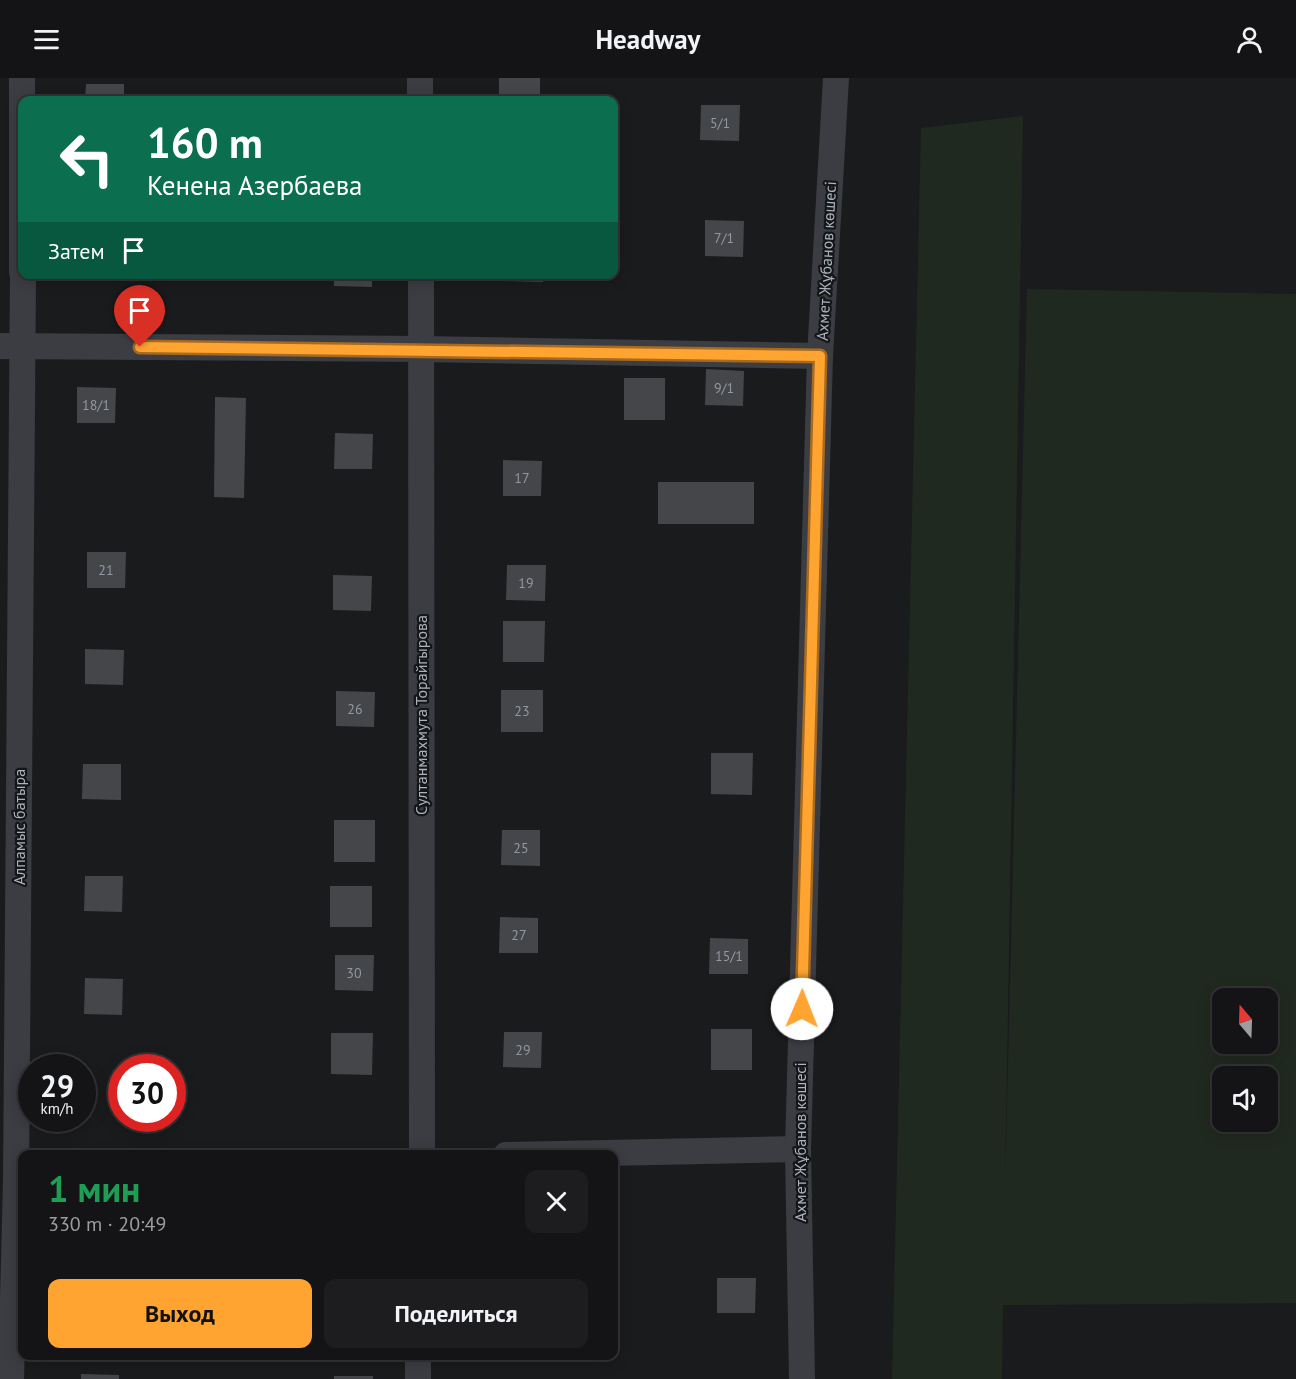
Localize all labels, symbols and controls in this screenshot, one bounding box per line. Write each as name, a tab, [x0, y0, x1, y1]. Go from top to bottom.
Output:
text: Headway	[595, 22, 701, 56]
icon: menu	[30, 23, 63, 56]
icon: person	[1233, 23, 1266, 56]
house number: 5/1	[710, 114, 730, 132]
text: 160 m	[147, 115, 263, 170]
icon: left	[48, 120, 126, 198]
text: Кенена Азербаева	[147, 168, 363, 202]
street label: Ахмет Жұбанов көшесі	[812, 181, 840, 341]
house number: 7/1	[714, 229, 734, 247]
icon: arrive	[117, 234, 150, 267]
text: Затем	[48, 237, 105, 265]
pin	[114, 285, 165, 347]
icon: arrive	[123, 294, 156, 327]
house number: 9/1	[714, 379, 734, 397]
house number: 18/1	[82, 396, 110, 414]
house number: 17	[514, 469, 530, 487]
house number: 21	[98, 561, 114, 579]
house number: 19	[518, 574, 534, 592]
street label: Султанмахмута Торайгырова	[411, 615, 431, 815]
house number: 26	[347, 700, 363, 718]
house number: 23	[514, 702, 530, 720]
street label: Алпамыс батыра	[9, 769, 29, 885]
house number: 25	[513, 839, 529, 857]
house number: 27	[511, 926, 527, 944]
house number: 15/1	[715, 947, 743, 965]
house number: 30	[346, 964, 362, 982]
position arrow	[770, 977, 834, 1041]
north arrow	[1212, 988, 1278, 1054]
map controls	[1212, 988, 1278, 1132]
house number: 29	[515, 1041, 531, 1059]
speed limit sign: 30	[108, 1054, 186, 1132]
street label: Ахмет Жұбанов көшесі	[790, 1062, 810, 1222]
text: 29	[40, 1066, 74, 1105]
button: sound	[1212, 1066, 1278, 1132]
text: km/h	[41, 1099, 73, 1118]
text: 1 мин	[48, 1165, 140, 1212]
button: close	[525, 1170, 588, 1233]
text: 330 m · 20:49	[48, 1211, 166, 1237]
button: Выход	[48, 1279, 312, 1348]
button: Поделиться	[324, 1279, 588, 1348]

